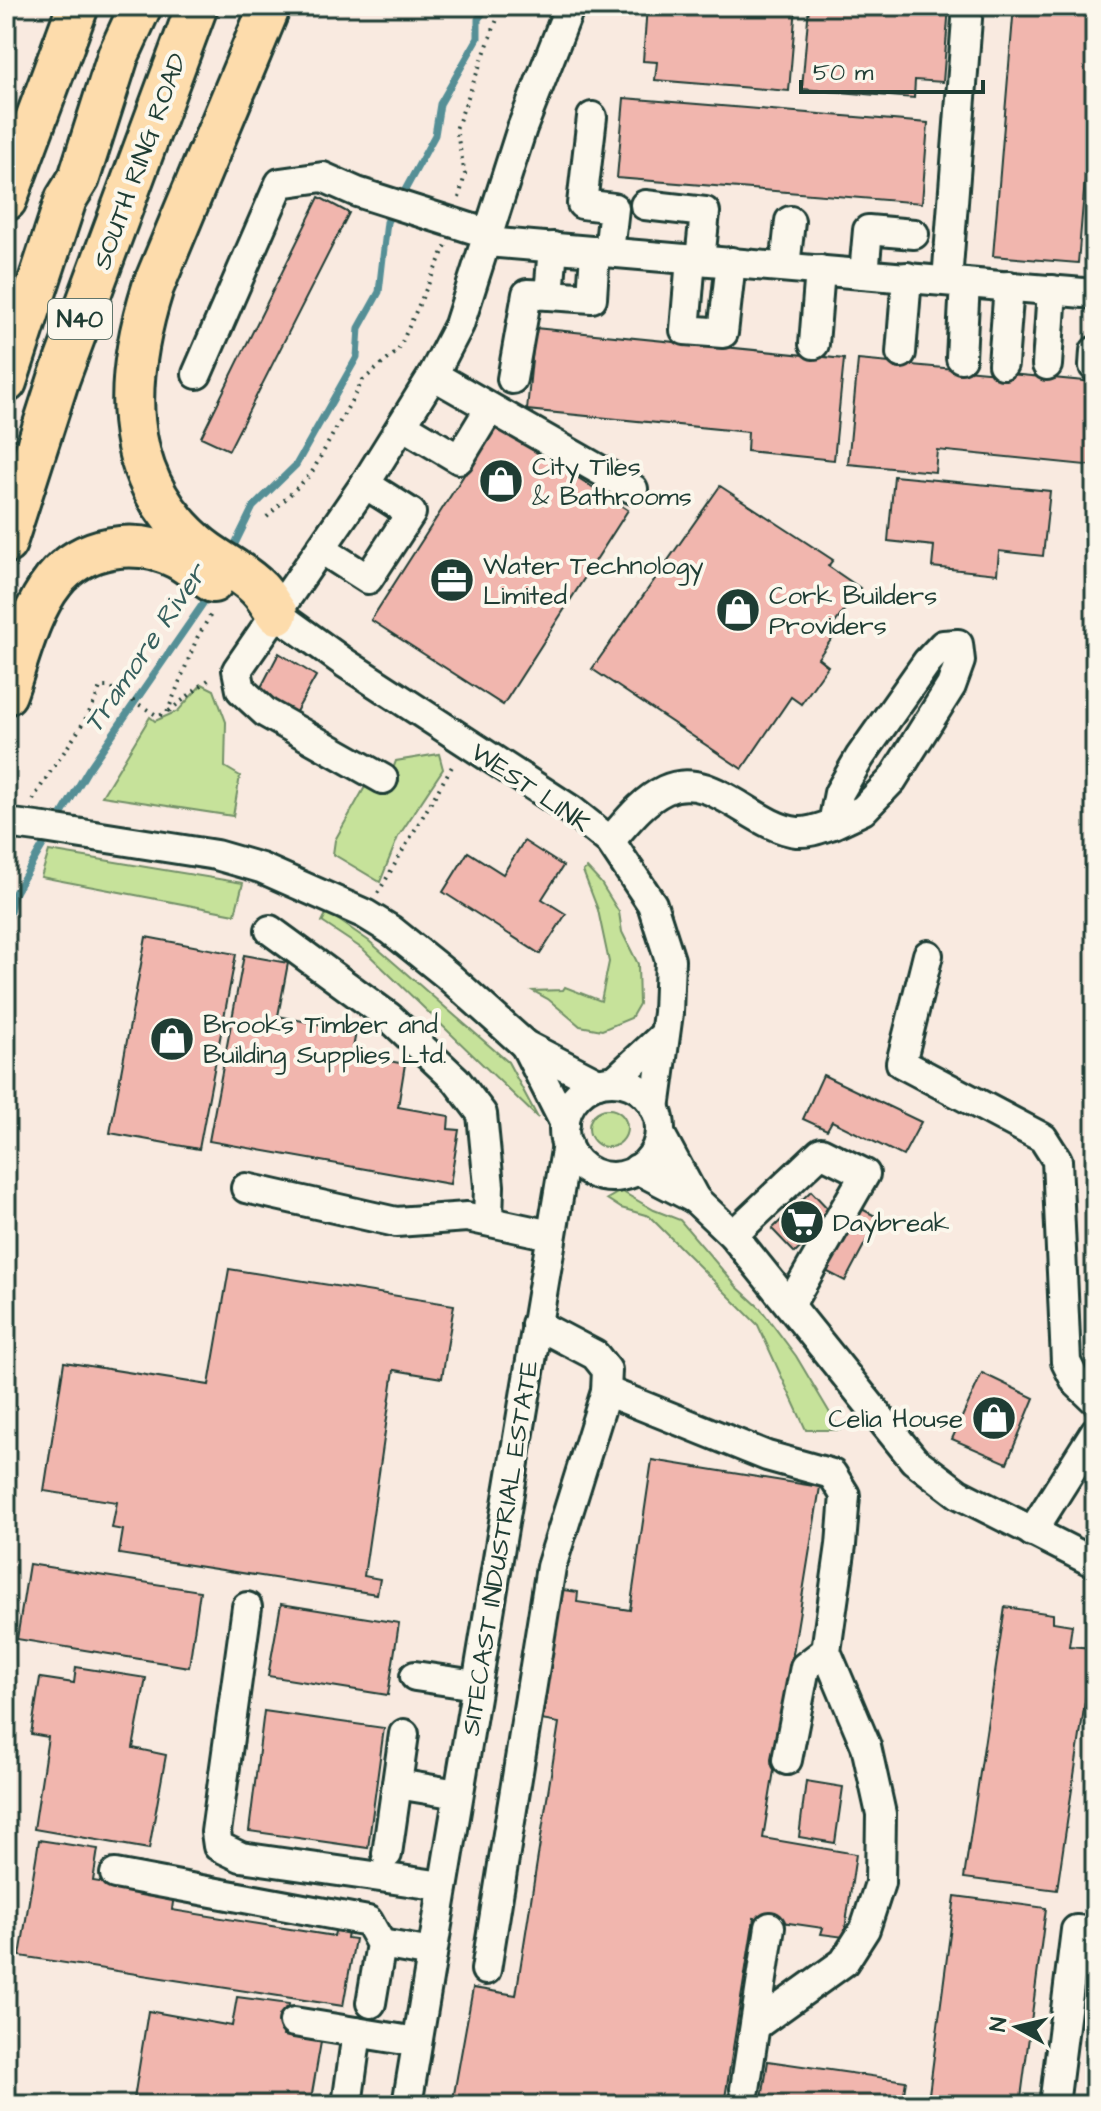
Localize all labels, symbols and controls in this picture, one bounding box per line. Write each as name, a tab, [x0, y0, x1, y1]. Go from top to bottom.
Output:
scale bar	[801, 44, 983, 94]
street label: SOUTH RING ROAD	[84, 48, 196, 274]
text: 50 m	[813, 56, 874, 90]
road number: N40	[48, 299, 112, 339]
place label: City Tiles & Bathrooms	[532, 449, 692, 515]
shop icon: City Tiles & Bathrooms	[477, 457, 525, 505]
place label: Water Technology Limited	[483, 548, 704, 614]
water label: Tramore River	[74, 555, 218, 741]
office icon: Water Technology Limited	[428, 556, 476, 604]
place label: Cork Builders Providers	[769, 578, 937, 644]
shop icon: Cork Builders Providers	[714, 586, 762, 634]
street label: WEST LINK	[464, 735, 598, 841]
place label: Brooks Timber and Building Supplies Ltd.	[203, 1007, 447, 1075]
shop icon: Brooks Timber and Building Supplies Ltd.	[148, 1015, 196, 1063]
supermarket icon: Daybreak	[778, 1198, 826, 1246]
place label: Daybreak	[833, 1205, 950, 1243]
street label: SITECAST INDUSTRIAL ESTATE	[453, 1358, 547, 1738]
shop icon: Celia House	[970, 1394, 1018, 1442]
place label: Celia House	[828, 1401, 963, 1437]
north arrow	[977, 1987, 1057, 2067]
text: N	[982, 2015, 1015, 2033]

